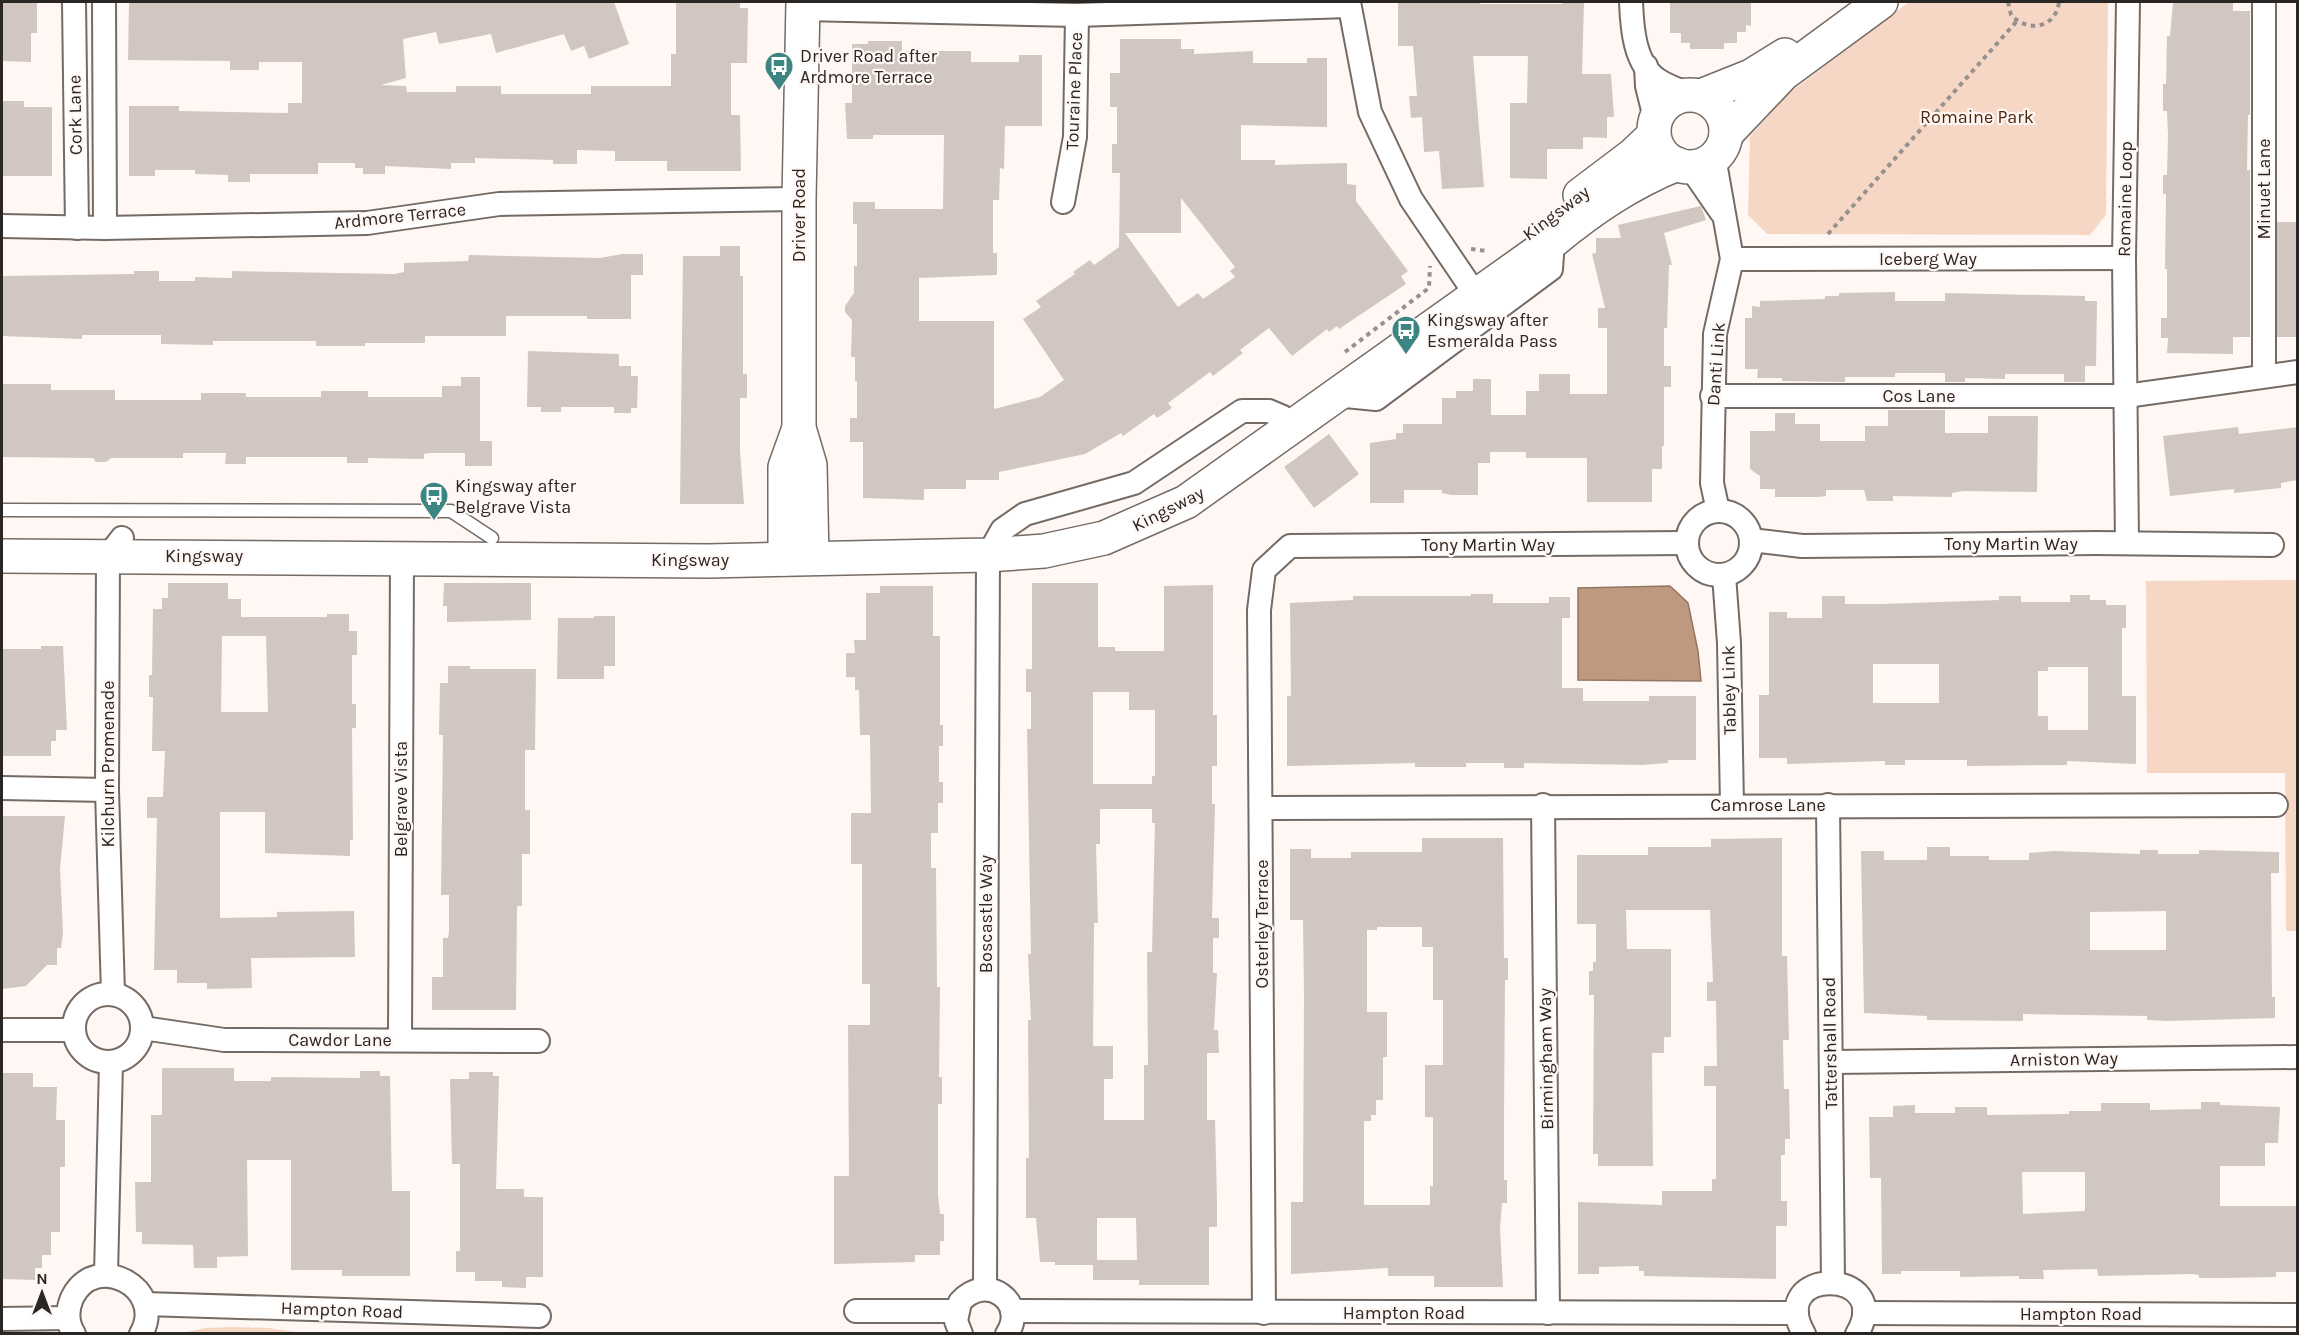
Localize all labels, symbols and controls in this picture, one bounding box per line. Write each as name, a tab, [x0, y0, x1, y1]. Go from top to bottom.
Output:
street label: Touraine Place	[1061, 32, 1087, 150]
place label: Driver Road after Ardmore Terrace	[800, 45, 938, 88]
bus stop icon: Driver Road after Ardmore Terrace	[763, 50, 795, 92]
street label: Cork Lane	[63, 75, 87, 155]
park label: Romaine Park	[1920, 106, 2034, 128]
street label: Minuet Lane	[2253, 138, 2275, 240]
street label: Romaine Loop	[2113, 141, 2137, 257]
street label: Driver Road	[788, 168, 810, 262]
street label: Kingsway	[1518, 180, 1594, 245]
street label: Ardmore Terrace	[333, 198, 467, 234]
street label: Iceberg Way	[1879, 248, 1978, 270]
place label: Kingsway after Esmeralda Pass	[1427, 309, 1558, 352]
bus stop icon: Kingsway after Esmeralda Pass	[1390, 314, 1422, 356]
street label: Danti Link	[1702, 321, 1730, 407]
street label: Cos Lane	[1882, 385, 1956, 407]
place label: Kingsway after Belgrave Vista	[455, 475, 576, 518]
bus stop icon: Kingsway after Belgrave Vista	[418, 480, 450, 522]
street label: Kingsway	[1128, 481, 1208, 537]
street label: Tony Martin Way	[1944, 533, 2078, 555]
street label: Tony Martin Way	[1421, 534, 1555, 556]
street label: Kingsway	[165, 545, 244, 567]
street label: Kingsway	[651, 549, 730, 571]
street label: Tabley Link	[1717, 645, 1741, 735]
street label: Kilchurn Promenade	[97, 680, 119, 848]
street label: Belgrave Vista	[390, 741, 412, 857]
street label: Camrose Lane	[1710, 794, 1826, 816]
street label: Boscastle Way	[975, 854, 997, 973]
street label: Osterley Terrace	[1251, 860, 1273, 988]
street label: Tattershall Road	[1818, 976, 1842, 1110]
street label: Birmingham Way	[1534, 987, 1558, 1130]
street label: Cawdor Lane	[288, 1029, 392, 1051]
street label: Arniston Way	[2010, 1047, 2119, 1071]
north arrow	[12, 1263, 72, 1323]
text: N	[36, 1269, 48, 1288]
street label: Hampton Road	[280, 1297, 404, 1323]
street label: Hampton Road	[1343, 1302, 1465, 1324]
street label: Hampton Road	[2020, 1303, 2142, 1325]

